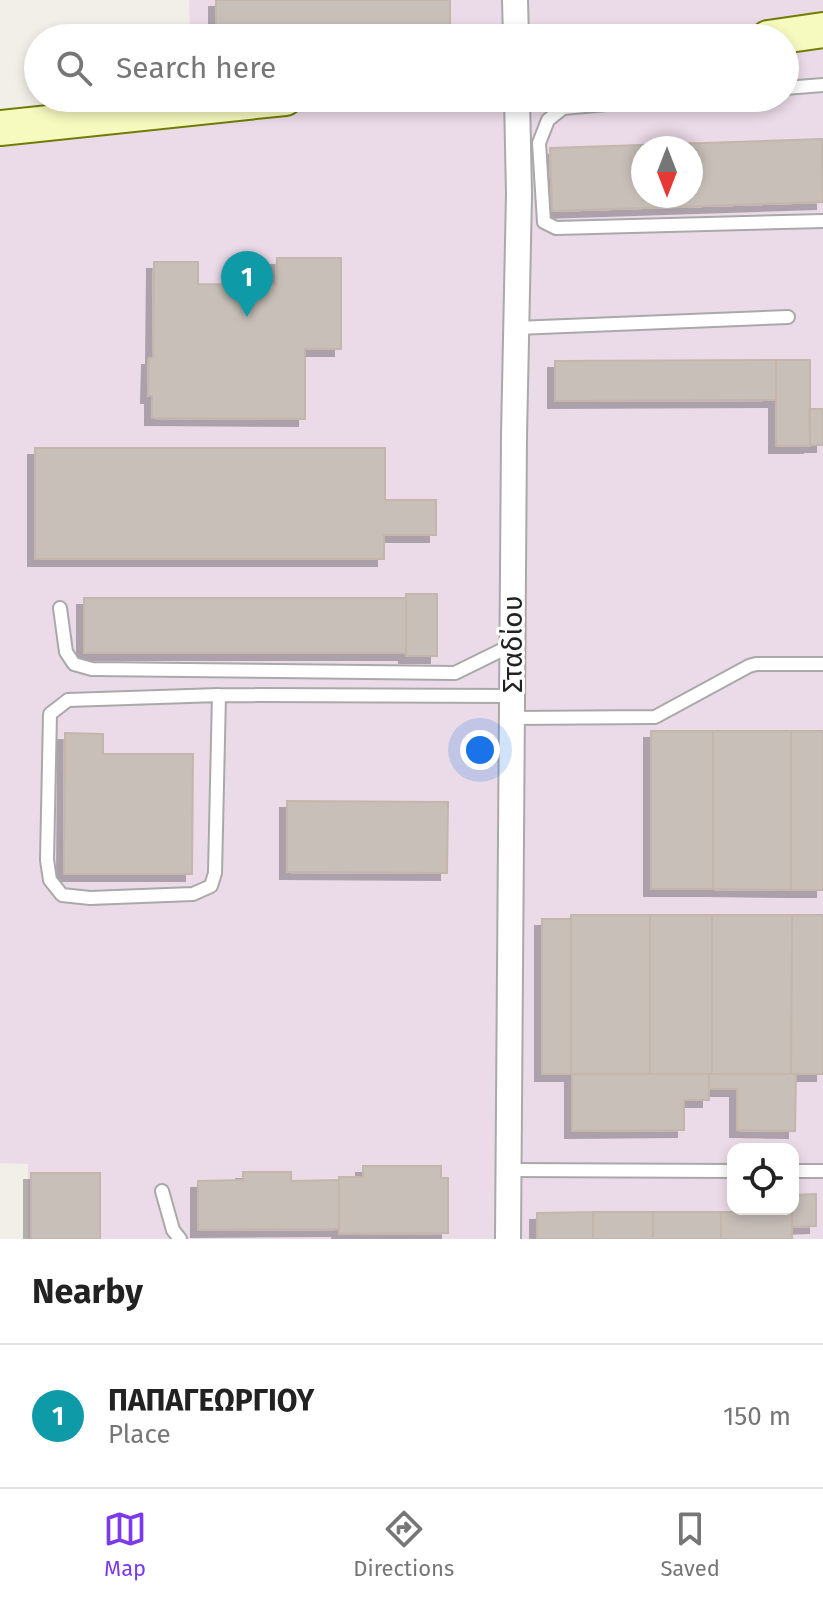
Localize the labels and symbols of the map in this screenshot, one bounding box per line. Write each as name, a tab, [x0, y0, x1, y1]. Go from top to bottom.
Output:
north arrow	[631, 136, 703, 208]
pin: 1	[221, 251, 273, 317]
street label: Σταδίου	[496, 595, 529, 693]
your location	[460, 730, 500, 770]

